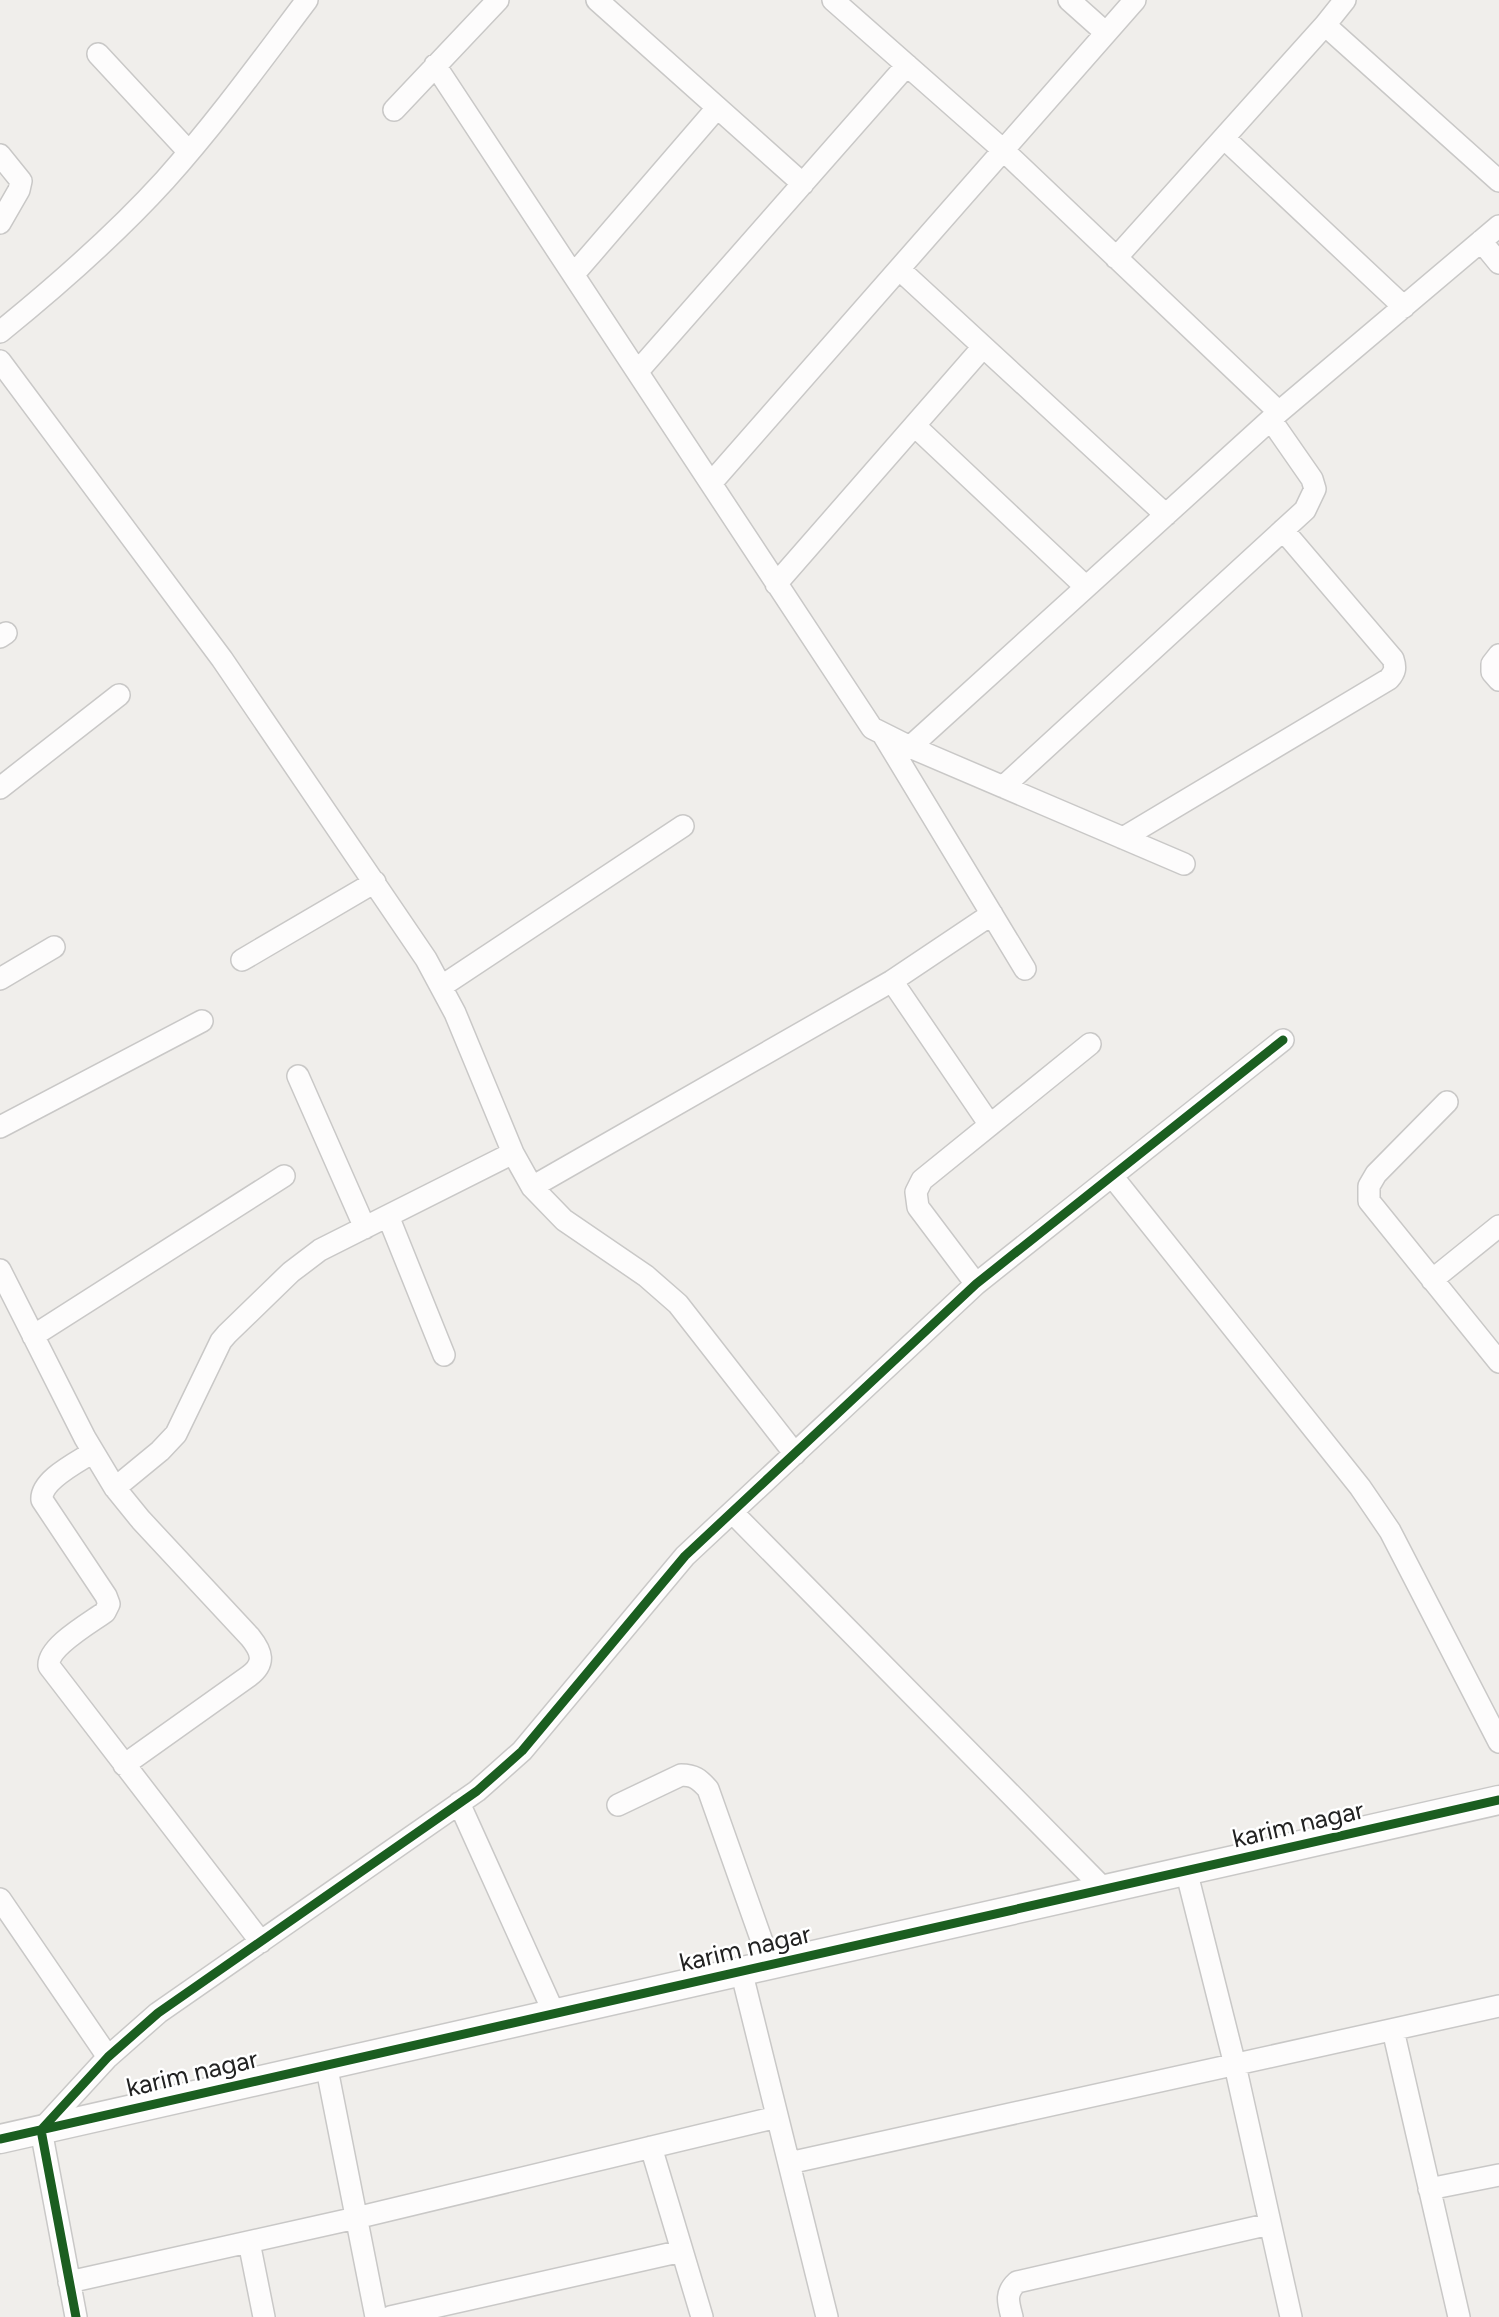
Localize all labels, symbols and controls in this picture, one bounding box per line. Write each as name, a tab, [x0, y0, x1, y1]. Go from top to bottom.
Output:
street label: karim nagar	[1229, 1793, 1367, 1855]
street label: karim nagar	[676, 1917, 814, 1979]
street label: karim nagar	[123, 2042, 261, 2104]

